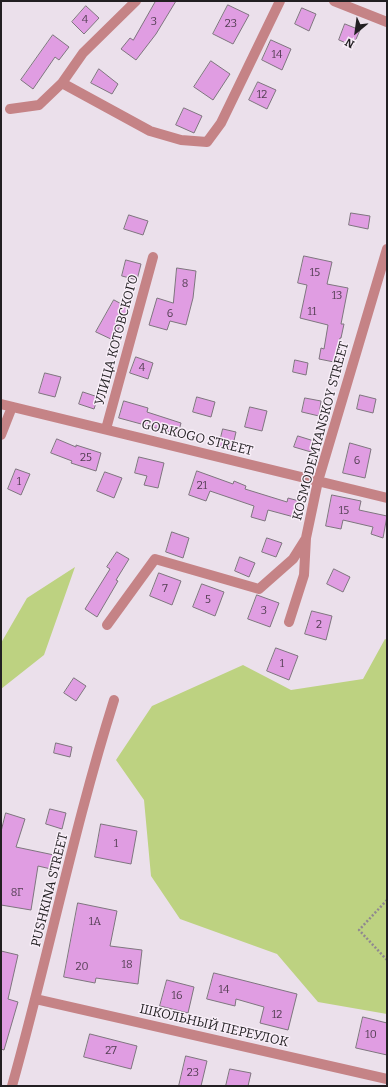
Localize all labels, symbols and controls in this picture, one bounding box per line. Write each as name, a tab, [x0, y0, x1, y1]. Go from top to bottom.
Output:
north arrow	[336, 12, 376, 52]
house number: 4	[82, 13, 88, 27]
house number: 3	[151, 15, 157, 29]
house number: 23	[225, 17, 237, 31]
text: N	[343, 35, 357, 51]
house number: 14	[272, 48, 282, 62]
house number: 12	[257, 88, 267, 102]
house number: 15	[310, 266, 320, 280]
street label: УЛИЦА КОТОВСКОГО	[92, 273, 142, 407]
house number: 8	[182, 277, 188, 291]
house number: 13	[332, 289, 342, 303]
house number: 11	[308, 305, 316, 319]
house number: 6	[167, 307, 173, 321]
street label: KOSMODEMYANSKOY STREET	[290, 340, 352, 522]
house number: 4	[139, 361, 145, 375]
street label: GORKOGO STREET	[140, 417, 254, 459]
house number: 25	[80, 451, 92, 465]
house number: 6	[354, 454, 360, 468]
house number: 1	[17, 475, 21, 489]
house number: 21	[197, 479, 207, 493]
house number: 15	[339, 504, 349, 518]
house number: 7	[162, 582, 168, 596]
house number: 5	[205, 593, 211, 607]
house number: 3	[261, 604, 267, 618]
house number: 2	[316, 618, 322, 632]
house number: 1	[280, 657, 284, 671]
street label: PUSHKINA STREET	[28, 831, 72, 949]
house number: 1	[114, 837, 118, 851]
house number: 8Г	[11, 886, 23, 900]
house number: 1А	[89, 915, 101, 929]
house number: 18	[121, 958, 133, 972]
house number: 20	[75, 960, 89, 974]
house number: 14	[219, 983, 229, 997]
house number: 16	[172, 989, 182, 1003]
street label: ШКОЛЬНЫЙ ПЕРЕУЛОК	[138, 1001, 290, 1051]
house number: 12	[272, 1008, 282, 1022]
house number: 10	[365, 1028, 377, 1042]
house number: 27	[105, 1044, 117, 1058]
house number: 23	[187, 1066, 199, 1080]

